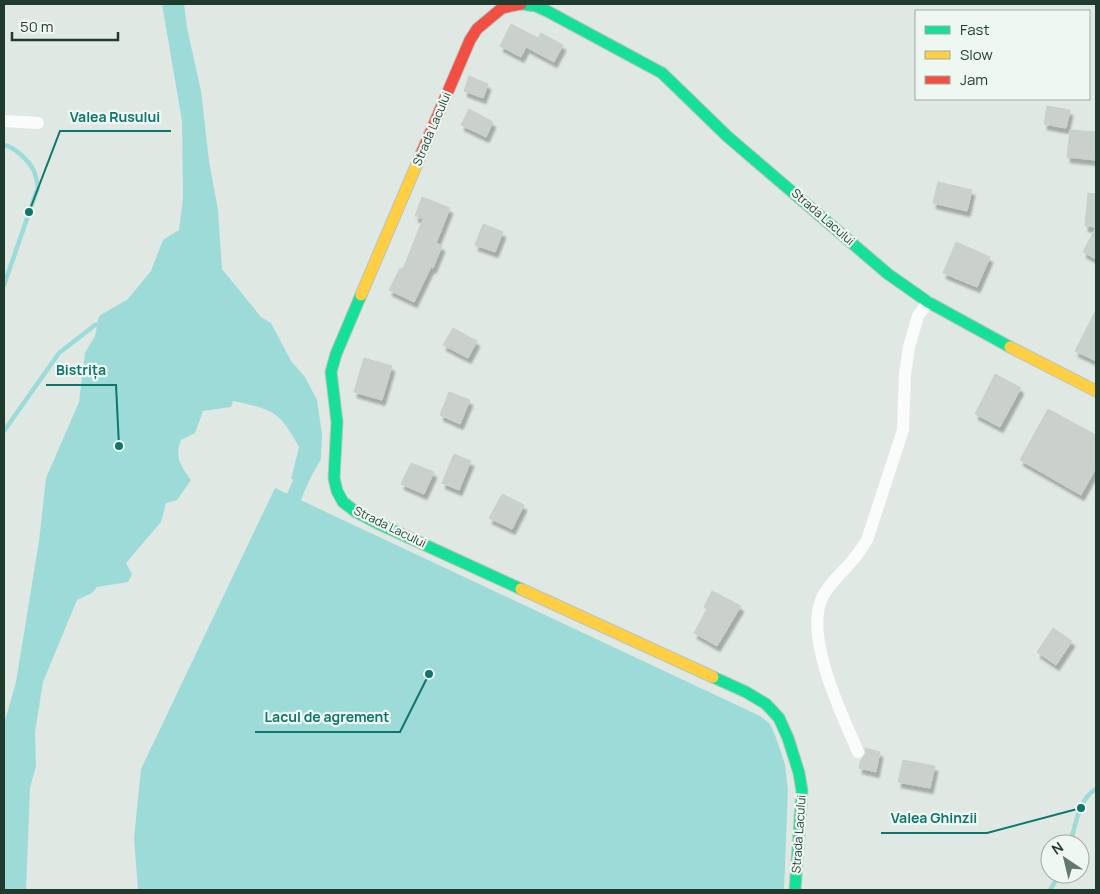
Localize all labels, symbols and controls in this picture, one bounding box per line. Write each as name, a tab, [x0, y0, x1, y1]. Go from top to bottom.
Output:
scale bar	[12, 10, 119, 42]
legend	[915, 10, 1090, 100]
text: 50 m	[20, 16, 54, 37]
text: Fast	[960, 19, 989, 40]
text: Slow	[960, 44, 993, 65]
text: Jam	[960, 69, 988, 90]
street label: Strada Lacului	[408, 89, 455, 168]
callout: Valea Rusului	[60, 102, 171, 131]
text: Valea Rusului	[70, 107, 160, 126]
street label: Strada Lacului	[788, 184, 859, 249]
callout: Bistrița	[46, 356, 116, 385]
text: Bistrița	[56, 360, 106, 380]
street label: Strada Lacului	[351, 502, 429, 551]
callout: Lacul de agrement	[255, 703, 400, 732]
text: Lacul de agrement	[265, 707, 389, 726]
street label: Strada Lacului	[787, 794, 810, 874]
callout: Valea Ghinzii	[881, 804, 987, 833]
text: Valea Ghinzii	[891, 808, 977, 827]
north arrow	[1040, 834, 1090, 884]
text: N	[1048, 837, 1067, 859]

